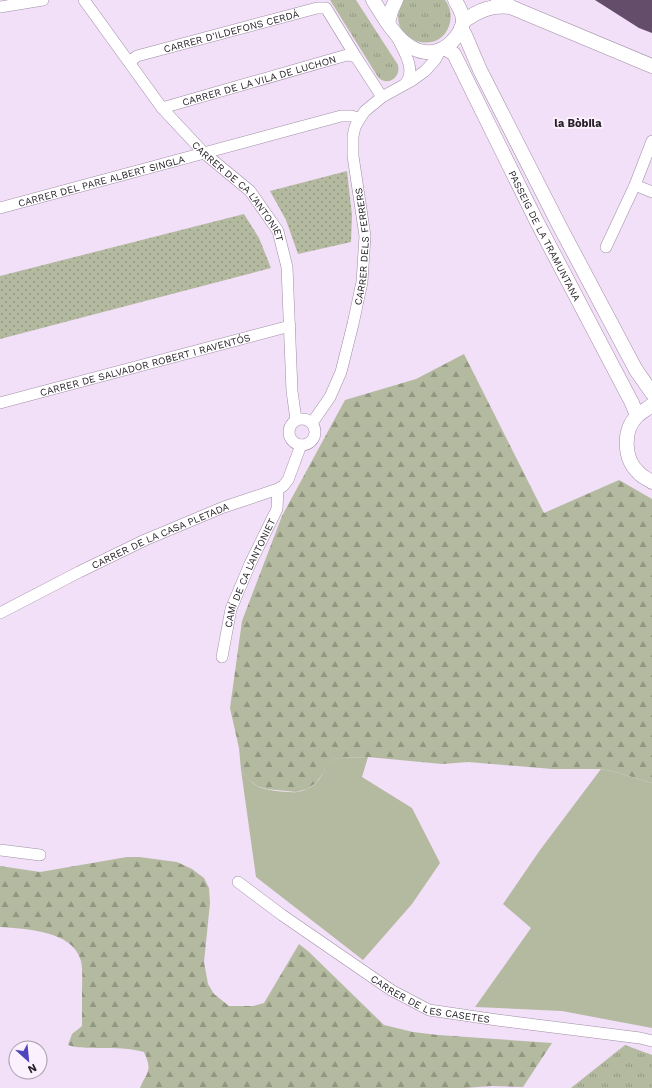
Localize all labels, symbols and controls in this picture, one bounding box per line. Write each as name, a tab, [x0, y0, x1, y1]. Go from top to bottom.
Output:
street label: CARRER D'ILDEFONS CERDÁ	[162, 7, 300, 54]
street label: CARRER DE LA VILA DE LUCHON	[181, 53, 337, 107]
district label: la Bòbila	[554, 117, 602, 130]
street label: CARRER DE CA L'ANTONIET	[190, 139, 286, 242]
street label: CARRER DEL PARE ALBERT SINGLA	[17, 153, 186, 208]
street label: PASSEIG DE LA TRAMUNTANA	[507, 169, 583, 303]
street label: CARRER DELS FERRERS	[352, 187, 370, 306]
street label: CARRER DE SALVADOR ROBERT I RAVENTÓS	[39, 331, 251, 398]
street label: CARRER DE LA CASA PLETADA	[90, 500, 230, 571]
street label: CAMÍ DE CA L'ANTONIET	[222, 516, 277, 629]
street label: CARRER DE LES CASETES	[369, 972, 491, 1024]
north arrow	[8, 1040, 48, 1080]
text: N	[26, 1061, 39, 1076]

